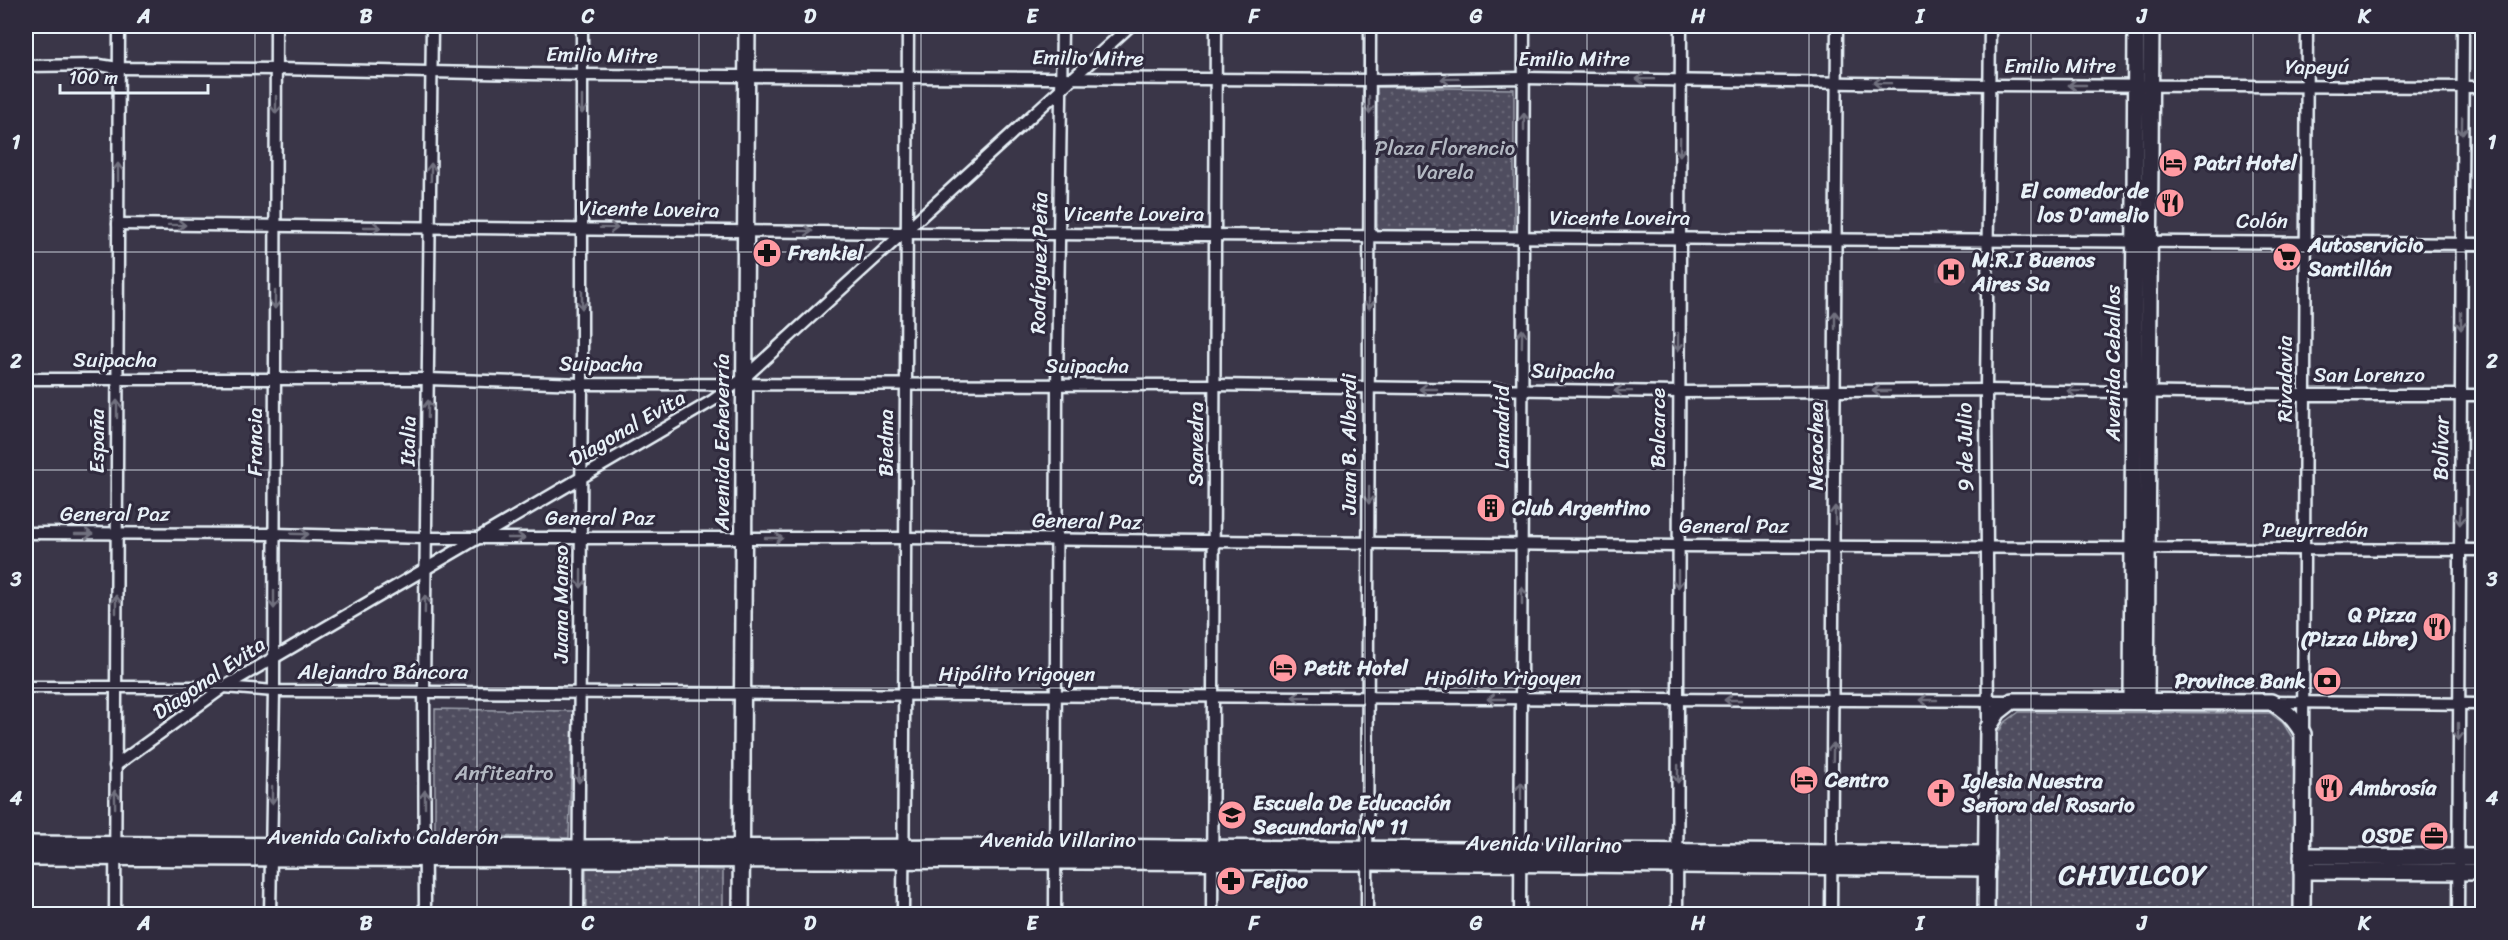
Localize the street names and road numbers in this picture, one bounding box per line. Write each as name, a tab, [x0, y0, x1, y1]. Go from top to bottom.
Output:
street label: Emilio Mitre	[546, 35, 659, 75]
street label: Emilio Mitre	[1032, 38, 1145, 78]
street label: Emilio Mitre	[1518, 40, 1630, 78]
street label: Emilio Mitre	[2004, 47, 2116, 85]
street label: Yapeyú	[2285, 48, 2350, 86]
street label: Vicente Loveira	[578, 189, 720, 229]
street label: Rodríguez Peña	[1019, 191, 1059, 334]
street label: Vicente Loveira	[1064, 195, 1205, 233]
street label: Vicente Loveira	[1550, 199, 1691, 237]
street label: Colón	[2236, 202, 2288, 240]
street label: Avenida Ceballos	[2094, 284, 2132, 442]
street label: Rivadavia	[2266, 335, 2304, 422]
street label: Suipacha	[73, 341, 157, 379]
street label: Suipacha	[559, 344, 644, 384]
street label: Suipacha	[1045, 347, 1129, 385]
street label: Suipacha	[1531, 351, 1616, 391]
street label: Avenida Echeverría	[703, 353, 741, 531]
street label: San Lorenzo	[2313, 356, 2425, 394]
street label: Juan B. Alberdi	[1330, 372, 1368, 515]
street label: Diagonal Evita	[561, 379, 693, 477]
street label: Lamadrid	[1483, 383, 1521, 469]
street label: Balcarce	[1639, 388, 1677, 468]
street label: Saavedra	[1177, 401, 1215, 486]
street label: Necochea	[1797, 401, 1835, 490]
street label: 9 de Julio	[1945, 402, 1985, 492]
street label: Francia	[236, 407, 274, 476]
street label: España	[78, 408, 116, 473]
street label: Biedma	[867, 409, 905, 477]
street label: Bolívar	[2421, 414, 2461, 481]
street label: Italia	[389, 415, 427, 468]
street label: General Paz	[60, 495, 171, 533]
street label: General Paz	[545, 499, 656, 537]
street label: General Paz	[1032, 501, 1143, 541]
street label: General Paz	[1679, 507, 1790, 545]
street label: Pueyrredón	[2262, 511, 2368, 549]
street label: Juana Manso	[542, 545, 580, 664]
street label: Diagonal Evita	[144, 626, 274, 730]
street label: Alejandro Báncora	[297, 653, 469, 691]
street label: Hipólito Yrigoyen	[939, 655, 1095, 693]
street label: Hipólito Yrigoyen	[1425, 659, 1581, 697]
street label: Avenida Calixto Calderón	[266, 818, 499, 856]
street label: Avenida Villarino	[979, 821, 1136, 859]
street label: Avenida Villarino	[1465, 824, 1622, 864]

